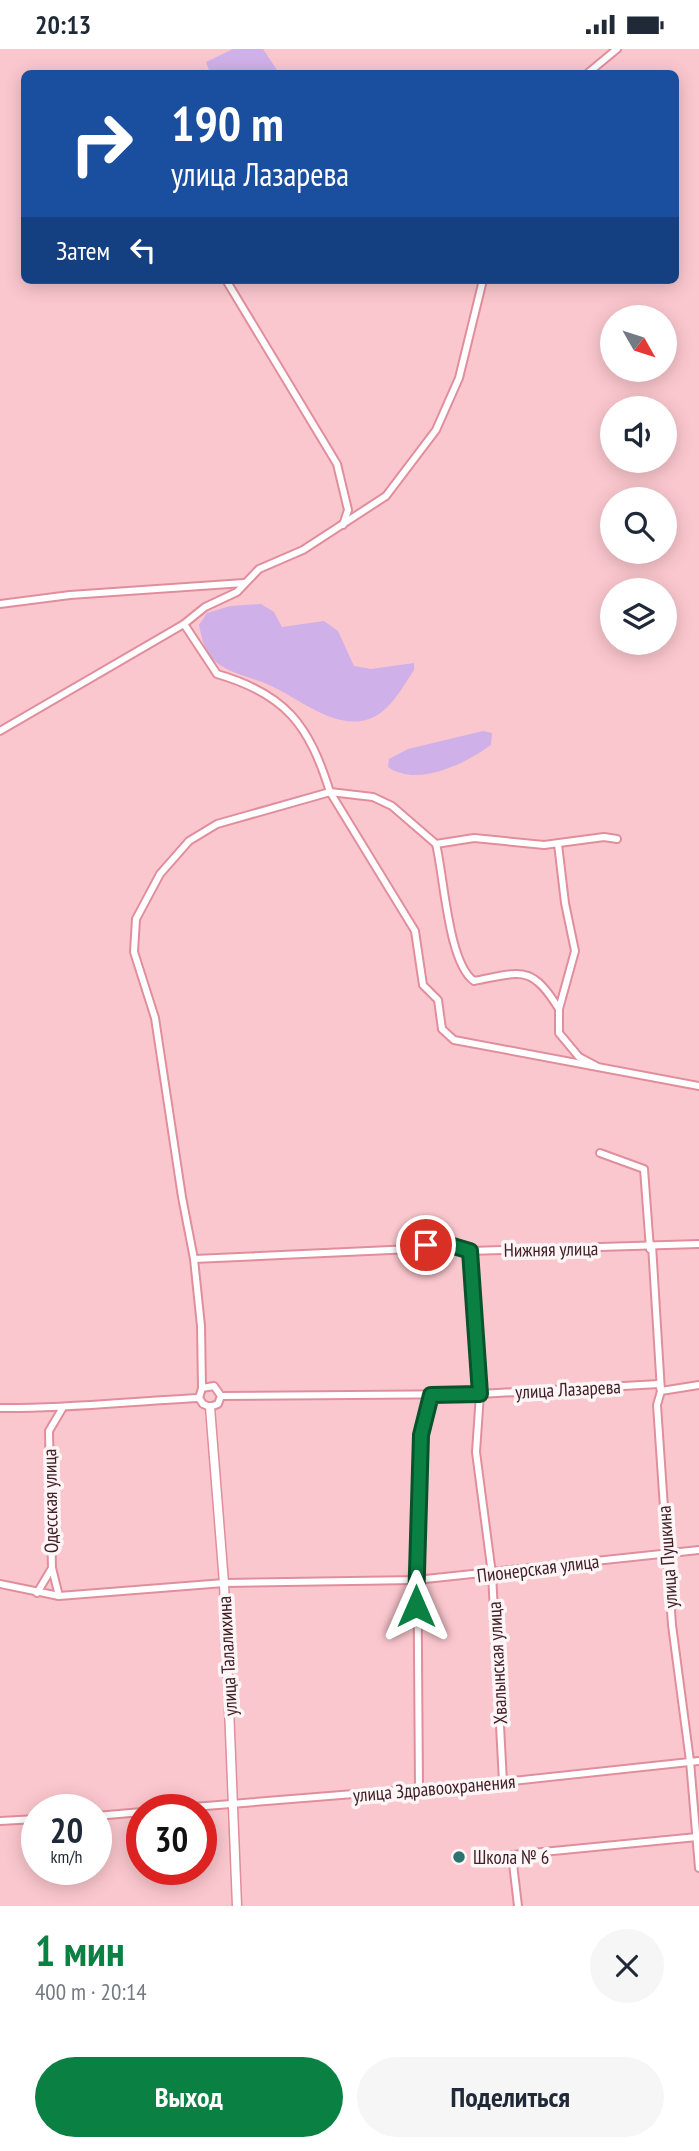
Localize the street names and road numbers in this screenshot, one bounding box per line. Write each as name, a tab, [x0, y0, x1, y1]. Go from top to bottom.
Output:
street label: Нижняя улица	[504, 1236, 598, 1262]
street label: улица Лазарева	[515, 1374, 621, 1404]
street label: Одесская улица	[37, 1449, 63, 1553]
street label: улица Пушкина	[651, 1505, 683, 1609]
street label: Пионерская улица	[476, 1549, 600, 1587]
street label: улица Талалихина	[212, 1595, 242, 1717]
street label: Хвалынская улица	[482, 1601, 512, 1725]
street label: улица Здравоохранения	[352, 1769, 516, 1807]

